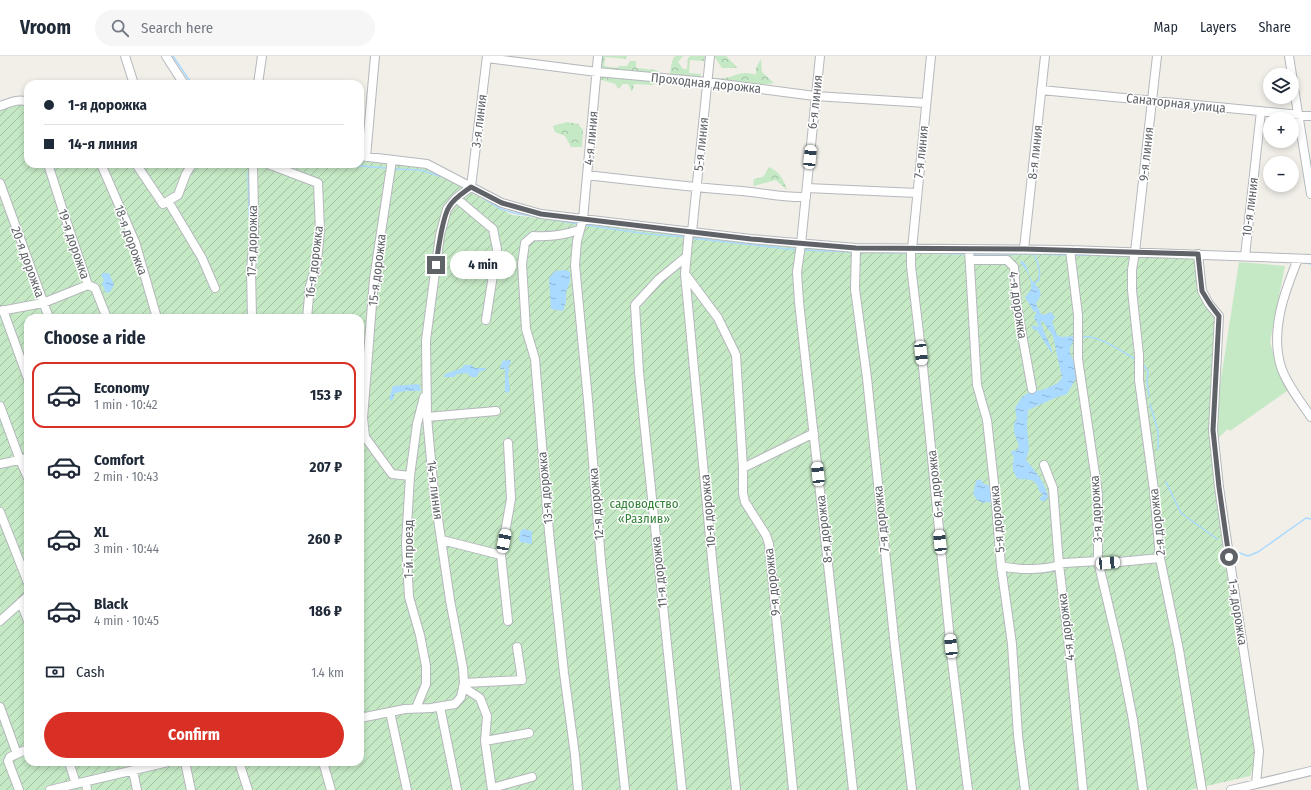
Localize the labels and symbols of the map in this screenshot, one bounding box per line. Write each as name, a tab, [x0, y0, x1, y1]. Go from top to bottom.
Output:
street label: Проходная дорожка	[650, 70, 762, 96]
street label: 6-я линия	[805, 74, 825, 130]
street label: Санаторная улица	[1126, 90, 1226, 116]
street label: 3-я линия	[468, 93, 490, 149]
street label: 4-я линия	[581, 110, 601, 166]
street label: 5-я линия	[691, 116, 711, 172]
street label: 8-я линия	[1025, 124, 1045, 180]
street label: 7-я линия	[911, 125, 931, 179]
street label: 9-я линия	[1136, 126, 1156, 182]
car	[803, 144, 817, 170]
street label: 10-я линия	[1239, 176, 1261, 238]
street label: 18-я дорожка	[111, 203, 151, 277]
street label: 17-я дорожка	[244, 205, 260, 277]
street label: 19-я дорожка	[55, 207, 93, 281]
street label: 20-я дорожка	[8, 225, 48, 299]
street label: 16-я дорожка	[302, 225, 326, 299]
street label: 15-я дорожка	[365, 233, 389, 307]
callout: 4 min	[450, 251, 516, 279]
route end	[427, 256, 445, 274]
street label: 4-я дорожка	[1006, 270, 1030, 340]
car	[914, 340, 928, 366]
street label: 6-я дорожка	[924, 449, 946, 519]
street label: 13-я дорожка	[534, 451, 556, 525]
street label: 14-я линия	[424, 460, 446, 520]
car	[811, 461, 825, 487]
street label: 12-я дорожка	[585, 467, 607, 541]
street label: 10-я дорожка	[697, 474, 719, 548]
street label: 3-я дорожка	[1087, 475, 1105, 543]
street label: 7-я дорожка	[870, 485, 892, 553]
street label: 5-я дорожка	[987, 485, 1007, 553]
street label: 2-я дорожка	[1146, 488, 1168, 556]
street label: 8-я дорожка	[813, 494, 835, 564]
park label: садоводство «Разлив»	[609, 496, 679, 526]
street label: 1-й проезд	[401, 519, 416, 578]
car	[496, 528, 512, 554]
car	[933, 529, 947, 555]
street label: 11-я дорожка	[648, 536, 670, 608]
street label: 9-я дорожка	[761, 547, 783, 617]
route start	[1220, 548, 1238, 566]
car	[1096, 556, 1120, 570]
street label: 1-я дорожка	[1225, 578, 1251, 646]
street label: 4-я дорожка	[1054, 592, 1078, 662]
car	[944, 633, 958, 659]

